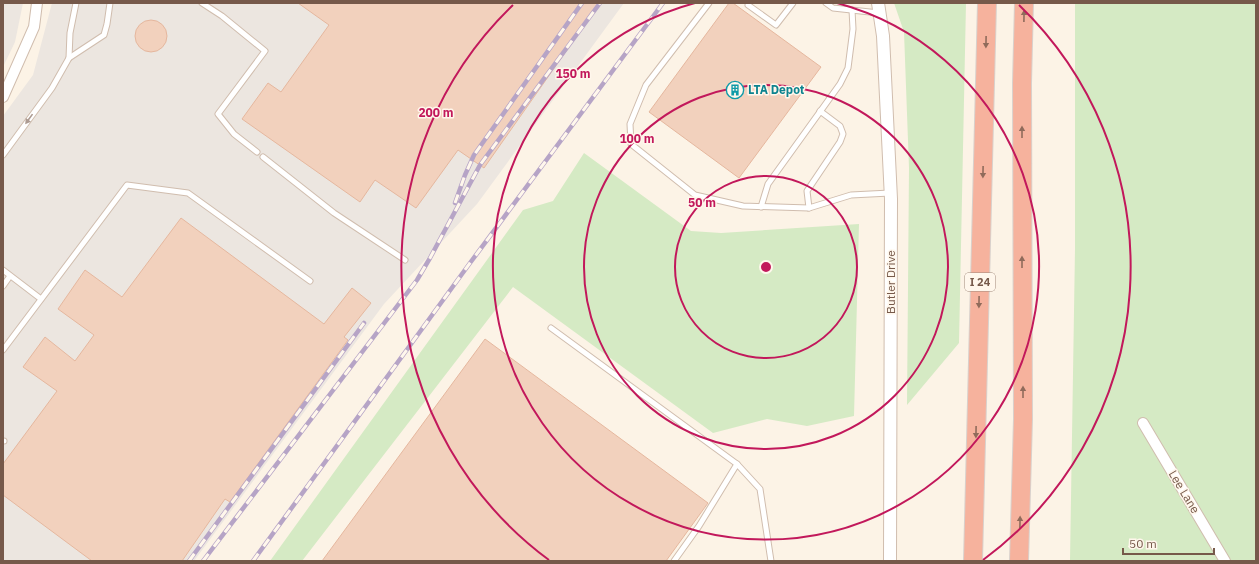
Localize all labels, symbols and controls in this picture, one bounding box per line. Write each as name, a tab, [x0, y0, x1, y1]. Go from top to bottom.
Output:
one-way arrow	[1021, 9, 1027, 22]
one-way arrow	[983, 36, 989, 49]
text: 150 m	[555, 66, 591, 81]
building icon: LTA Depot	[725, 80, 745, 100]
place label: LTA Depot	[748, 82, 805, 97]
text: 200 m	[418, 105, 454, 120]
one-way arrow	[25, 114, 33, 124]
one-way arrow	[1019, 125, 1025, 138]
text: 100 m	[619, 131, 655, 146]
one-way arrow	[979, 166, 986, 178]
text: 50 m	[688, 195, 716, 210]
street label: Butler Drive	[883, 250, 898, 314]
one-way arrow	[1019, 255, 1025, 268]
centre of rings	[759, 260, 773, 274]
road number: I 24	[965, 273, 995, 291]
one-way arrow	[976, 296, 982, 309]
one-way arrow	[1020, 385, 1026, 398]
one-way arrow	[973, 426, 979, 439]
street label: Lee Lane	[1166, 467, 1203, 516]
one-way arrow	[1017, 515, 1023, 528]
scale bar	[1123, 530, 1214, 556]
text: 50 m	[1129, 536, 1157, 551]

